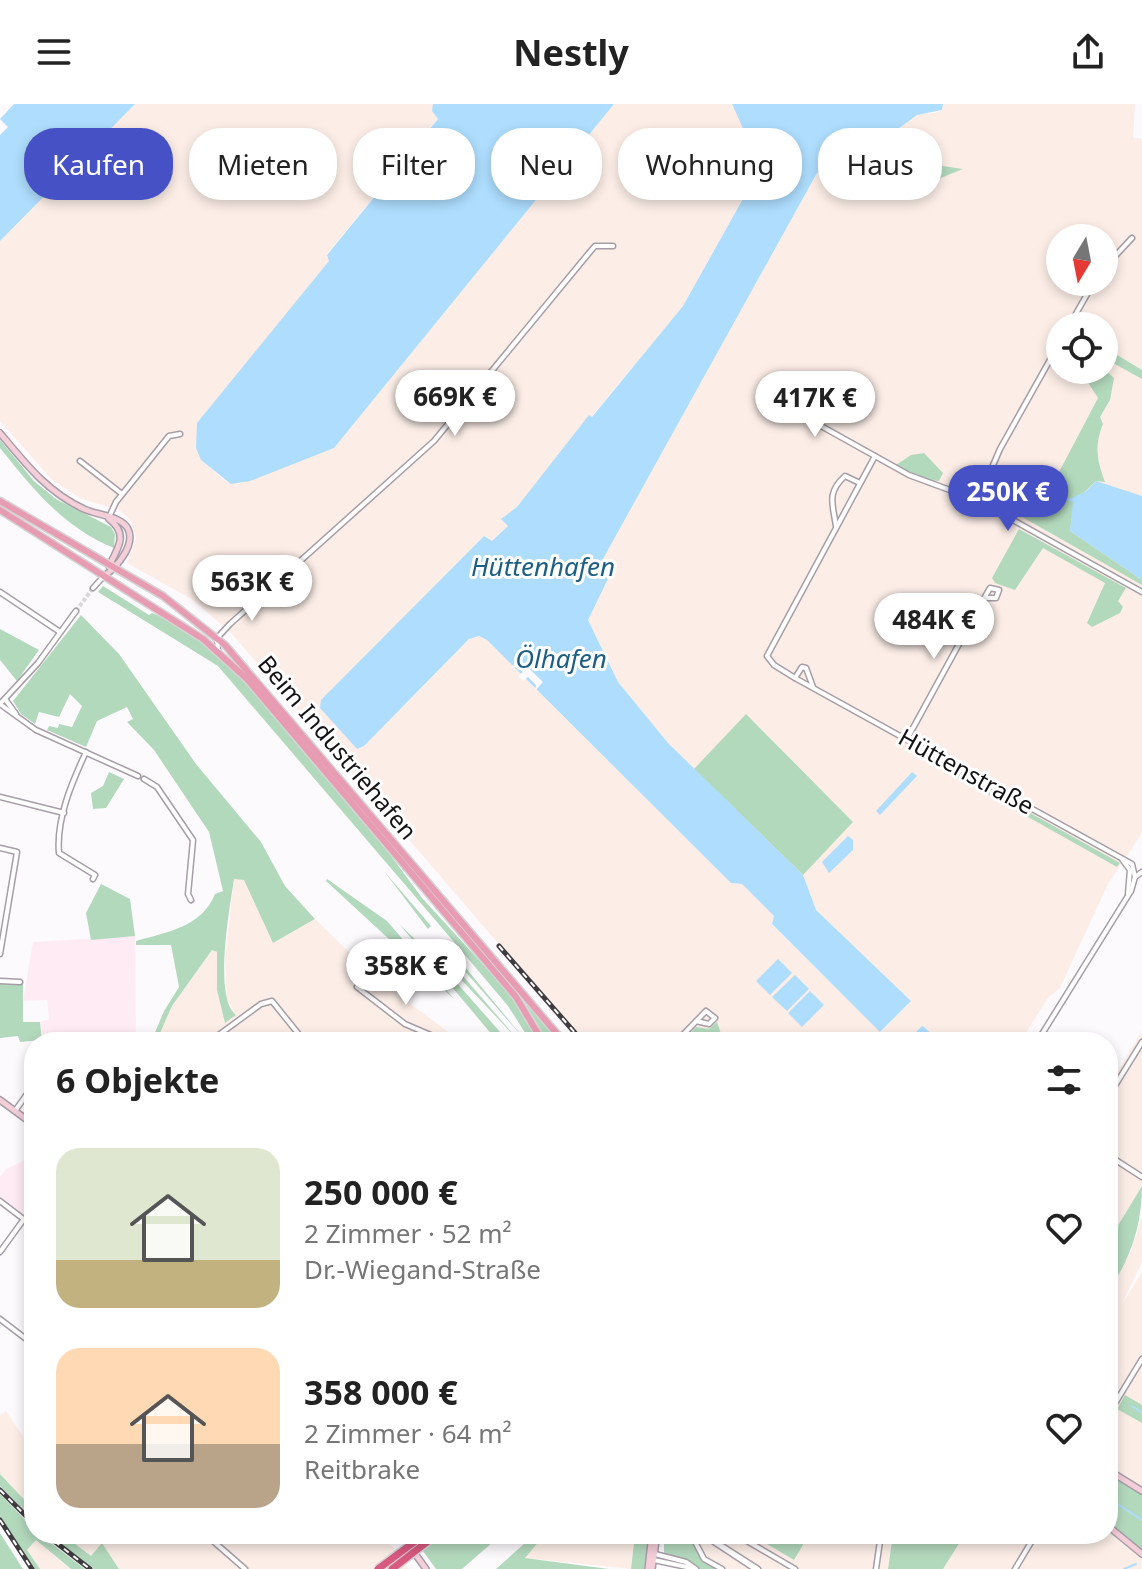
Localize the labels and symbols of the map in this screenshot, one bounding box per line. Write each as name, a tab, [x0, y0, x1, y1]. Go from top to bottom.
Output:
north arrow	[1046, 224, 1118, 296]
pin: 669K €	[390, 370, 520, 438]
pin: 417K €	[750, 371, 880, 439]
pin: 250K €	[943, 465, 1073, 533]
water label: Hüttenhafen	[471, 548, 615, 584]
pin: 563K €	[187, 555, 317, 623]
pin: 484K €	[869, 593, 999, 661]
water label: Ölhafen	[515, 640, 607, 676]
street label: Beim Industriehafen	[251, 648, 425, 846]
street label: Hüttenstraße	[893, 720, 1040, 821]
pin: 358K €	[341, 939, 471, 1007]

